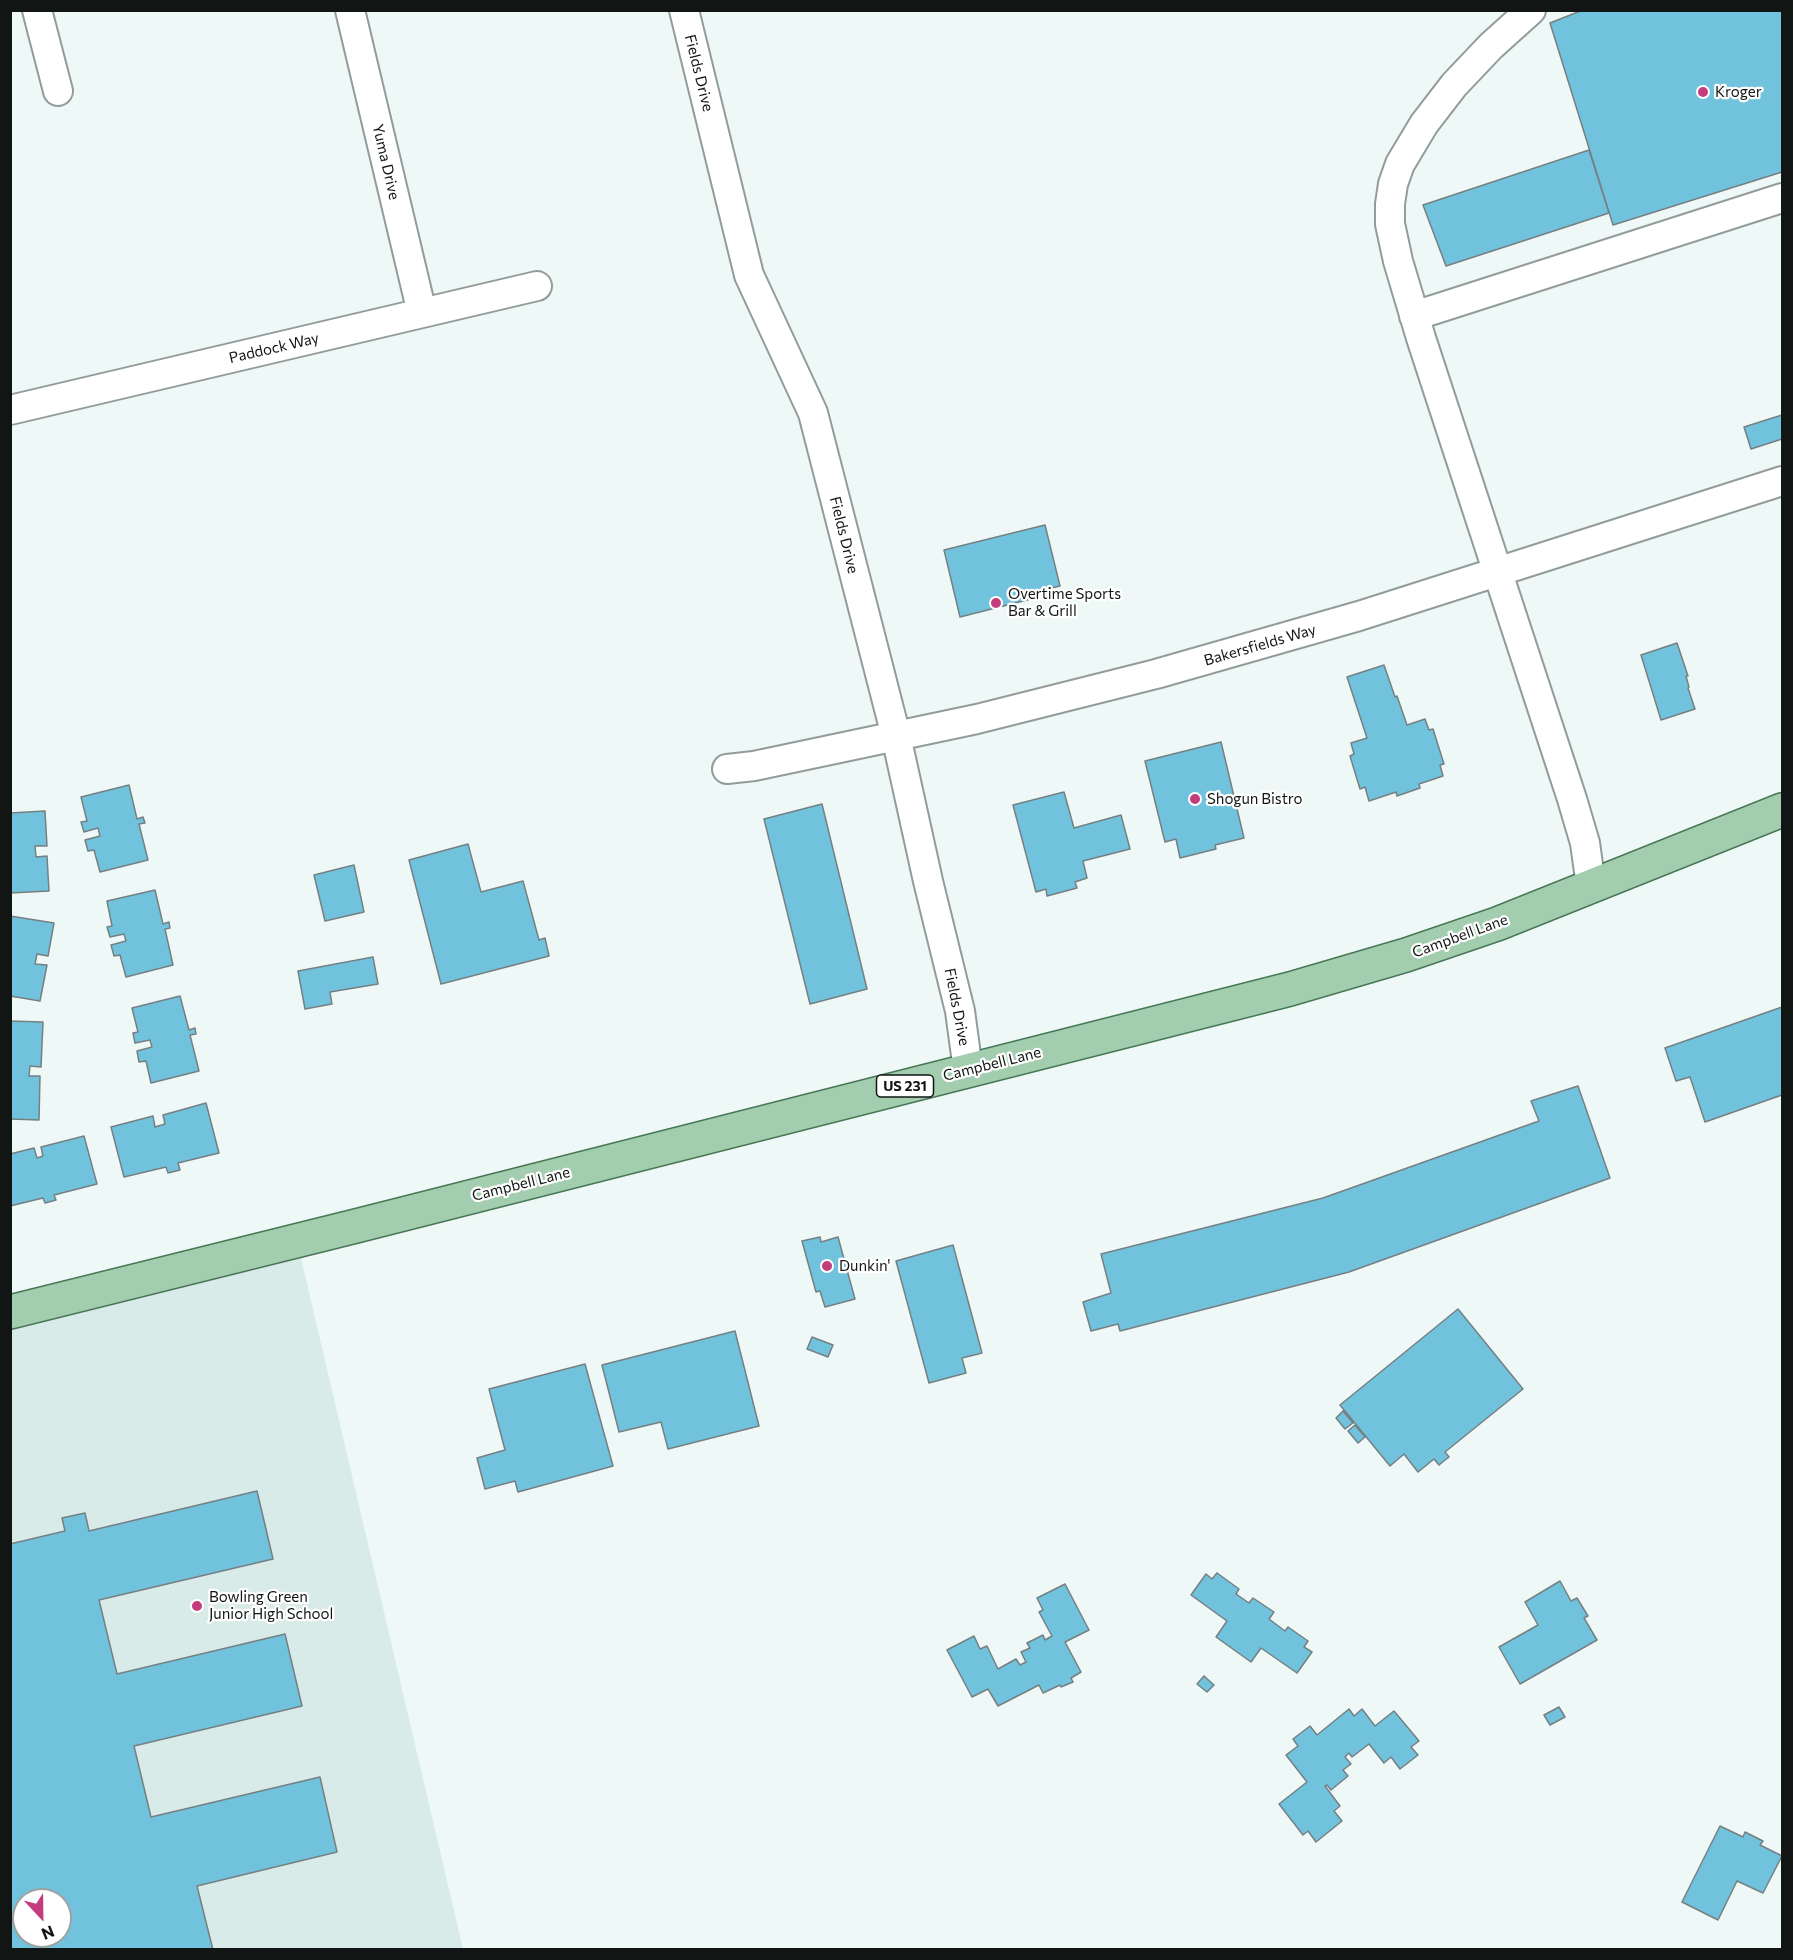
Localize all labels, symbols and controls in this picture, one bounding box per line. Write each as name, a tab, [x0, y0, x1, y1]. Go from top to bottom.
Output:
street label: Fields Drive	[681, 33, 717, 113]
place label: Kroger	[1715, 83, 1762, 101]
marker: Kroger	[1696, 85, 1710, 99]
street label: Yuma Drive	[369, 122, 403, 202]
street label: Paddock Way	[227, 329, 321, 367]
street label: Fields Drive	[826, 495, 862, 575]
place label: Overtime Sports Bar & Grill	[1008, 585, 1121, 620]
marker: Overtime Sports Bar & Grill	[989, 596, 1003, 610]
street label: Bakersfields Way	[1202, 620, 1318, 670]
place label: Shogun Bistro	[1207, 790, 1302, 808]
marker: Shogun Bistro	[1188, 792, 1202, 806]
street label: Campbell Lane	[1410, 910, 1510, 962]
street label: Fields Drive	[941, 967, 973, 1047]
street label: Campbell Lane	[941, 1043, 1043, 1085]
road number: US 231	[876, 1075, 934, 1097]
street label: Campbell Lane	[470, 1163, 572, 1205]
place label: Dunkin'	[839, 1257, 891, 1275]
marker: Dunkin'	[820, 1259, 834, 1273]
place label: Bowling Green Junior High School	[209, 1588, 333, 1623]
marker: Bowling Green Junior High School	[190, 1599, 204, 1613]
north arrow	[12, 1888, 72, 1948]
text: N	[39, 1922, 57, 1944]

